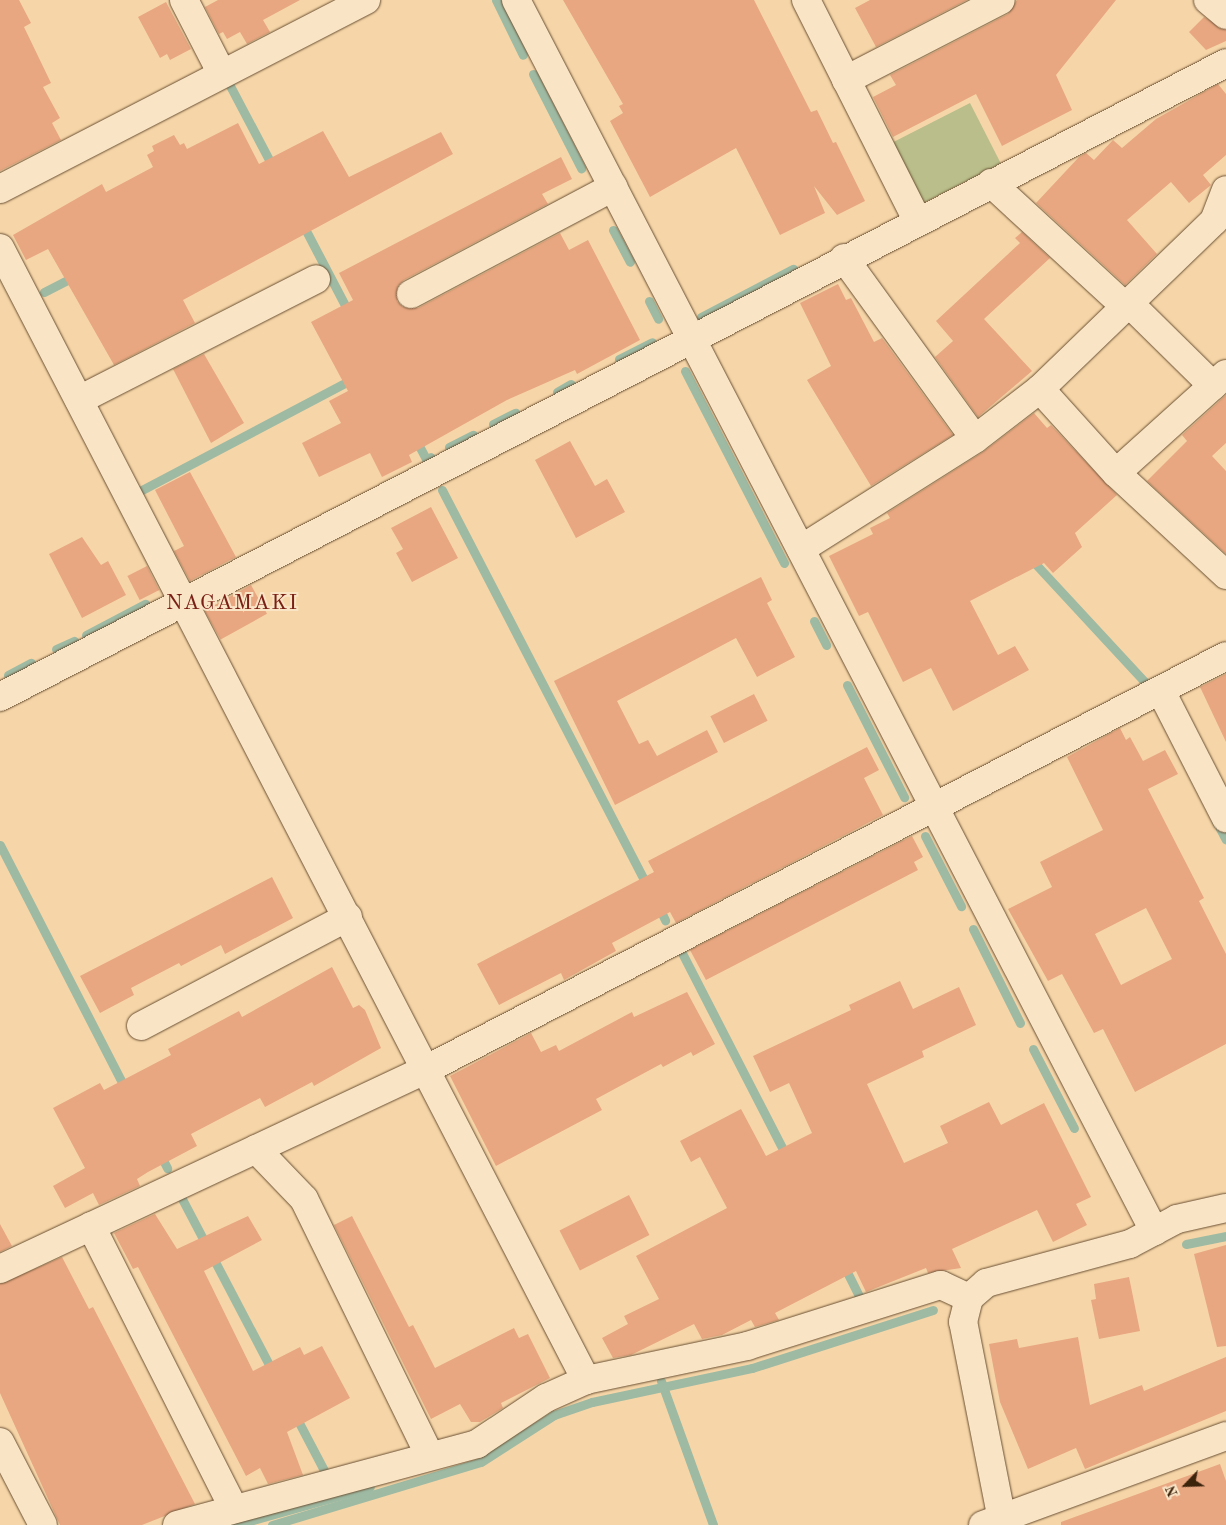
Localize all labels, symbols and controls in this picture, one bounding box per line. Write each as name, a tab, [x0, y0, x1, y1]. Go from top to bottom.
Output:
district label: NAGAMAKI	[165, 591, 299, 617]
north arrow	[1161, 1460, 1211, 1510]
text: N	[1164, 1483, 1181, 1499]

